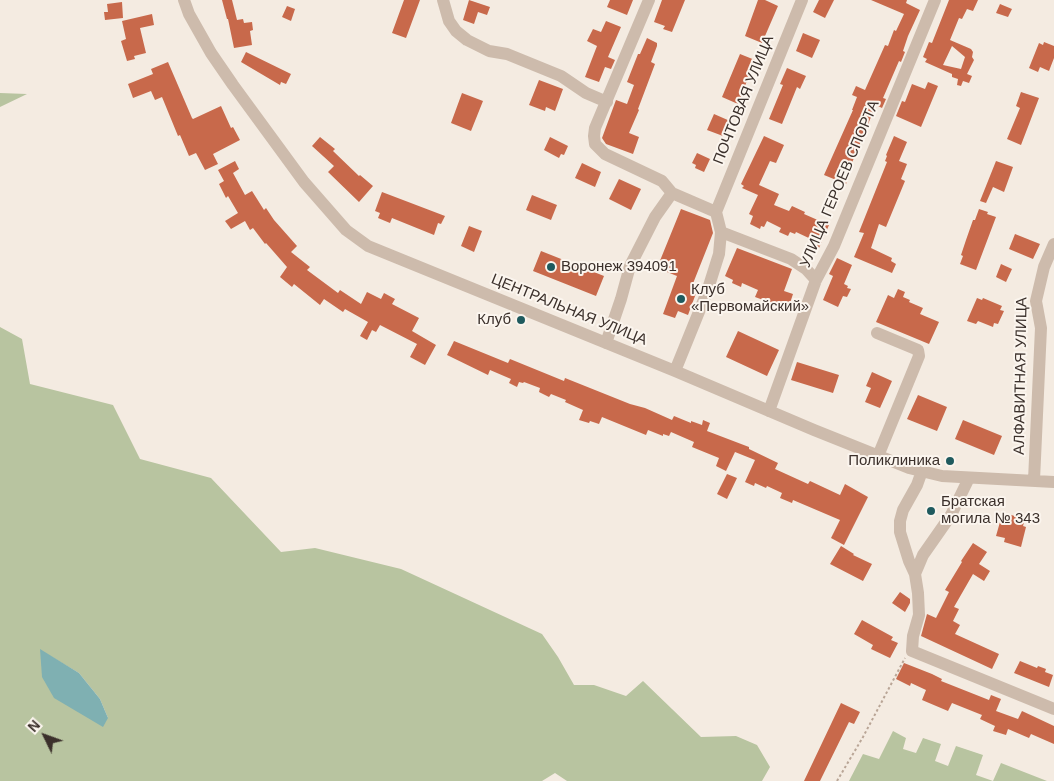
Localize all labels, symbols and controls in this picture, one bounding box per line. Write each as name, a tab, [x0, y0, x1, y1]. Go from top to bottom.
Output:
street label: ПОЧТОВАЯ УЛИЦА	[710, 33, 778, 167]
street label: УЛИЦА ГЕРОЕВ СПОРТА	[797, 98, 883, 270]
place label: Воронеж 394091	[561, 258, 677, 276]
marker: Воронеж 394091	[545, 261, 557, 273]
street label: ЦЕНТРАЛЬНАЯ УЛИЦА	[488, 270, 650, 350]
place label: Клуб «Первомайский»	[691, 281, 809, 316]
marker: Клуб «Первомайский»	[675, 293, 687, 305]
street label: АЛФАВИТНАЯ УЛИЦА	[1011, 297, 1031, 455]
place label: Клуб	[477, 311, 511, 329]
marker: Клуб	[515, 314, 527, 326]
place label: Поликлиника	[848, 452, 940, 470]
marker: Поликлиника	[944, 455, 956, 467]
place label: Братская могила № 343	[941, 493, 1040, 528]
marker: Братская могила № 343	[925, 505, 937, 517]
north arrow	[20, 711, 70, 761]
text: N	[25, 717, 43, 735]

